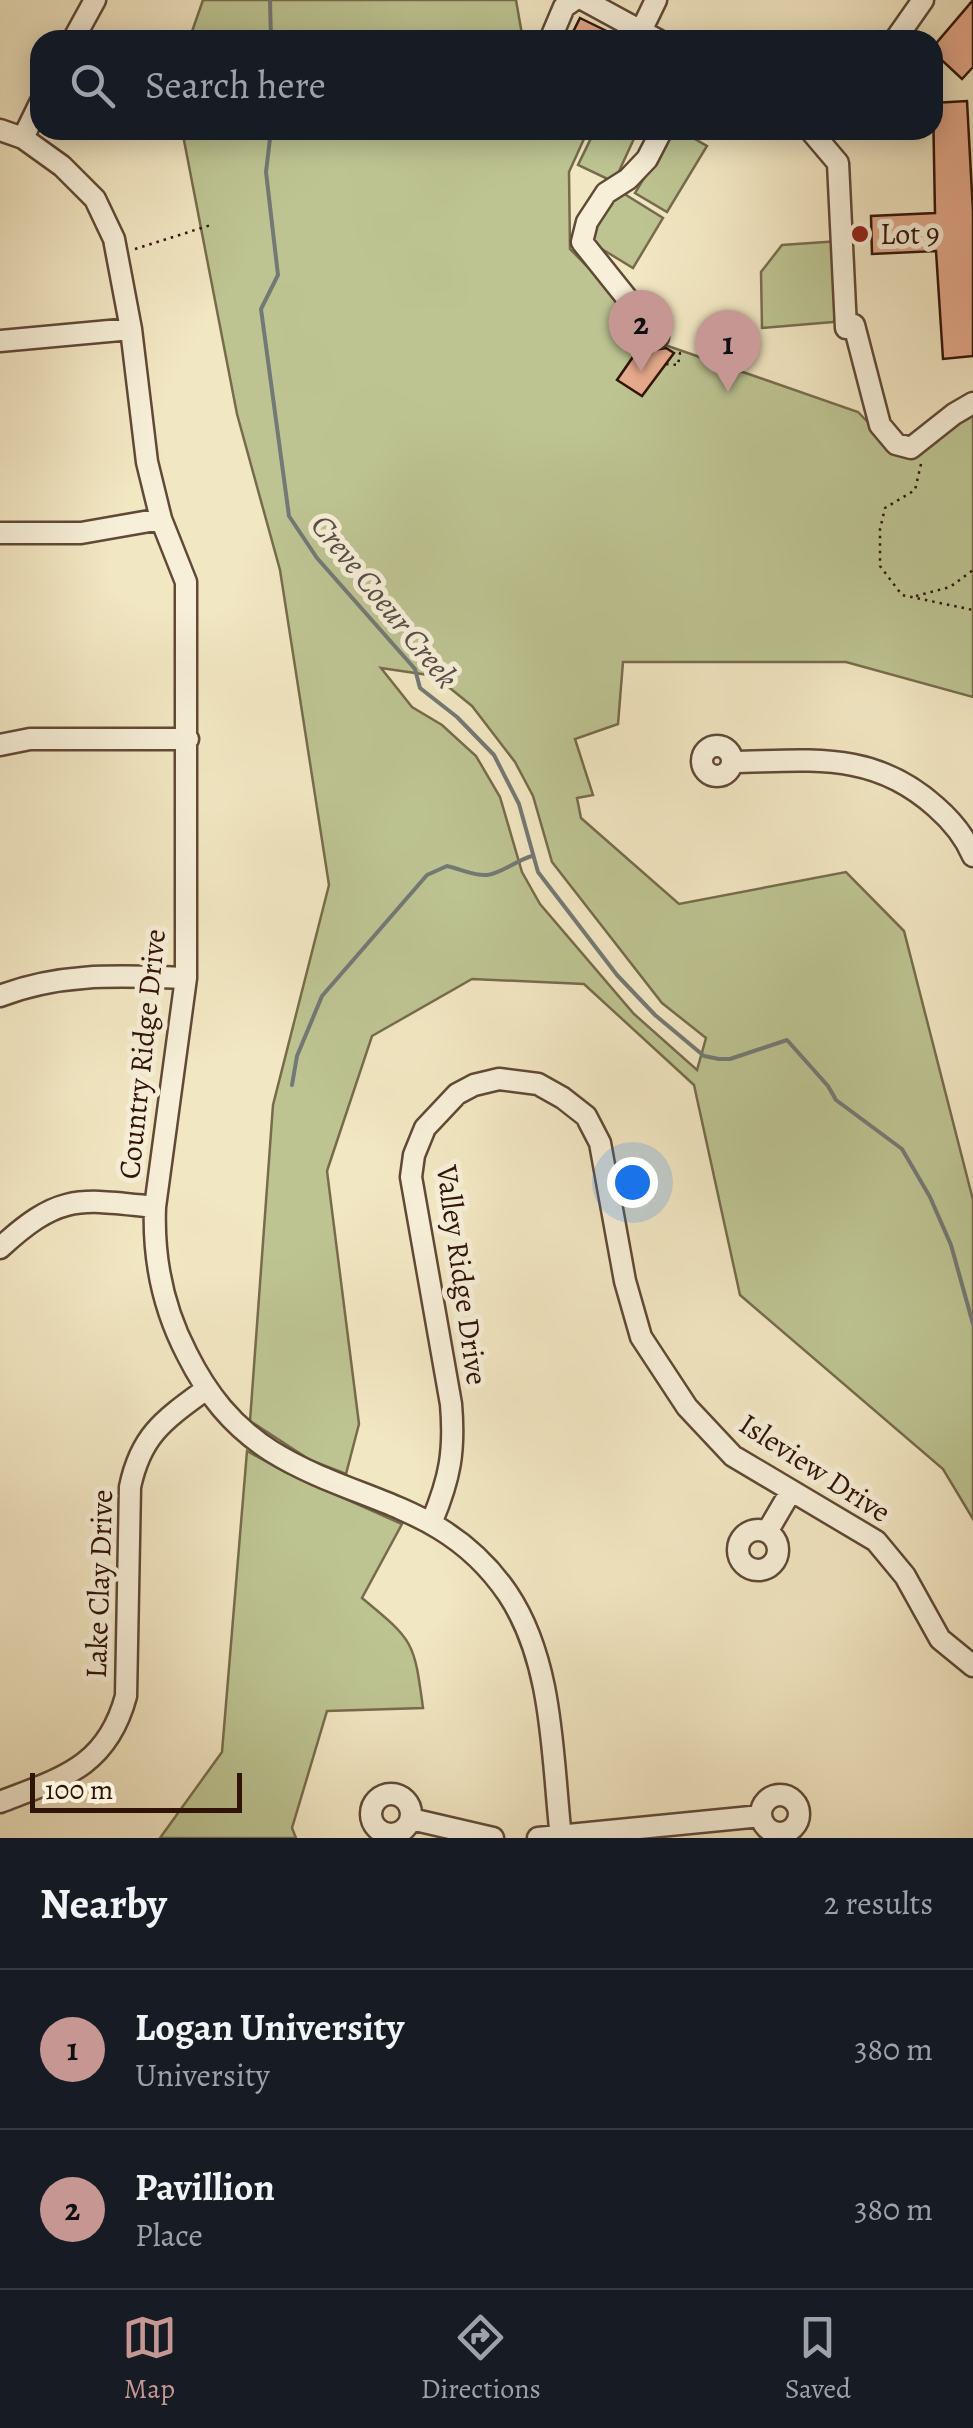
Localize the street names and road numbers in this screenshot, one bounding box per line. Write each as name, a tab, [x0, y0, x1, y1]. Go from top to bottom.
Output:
street label: Country Ridge Drive	[109, 927, 175, 1181]
street label: Valley Ridge Drive	[427, 1161, 497, 1388]
street label: Isleview Drive	[732, 1404, 898, 1532]
street label: Lake Clay Drive	[76, 1489, 122, 1679]

